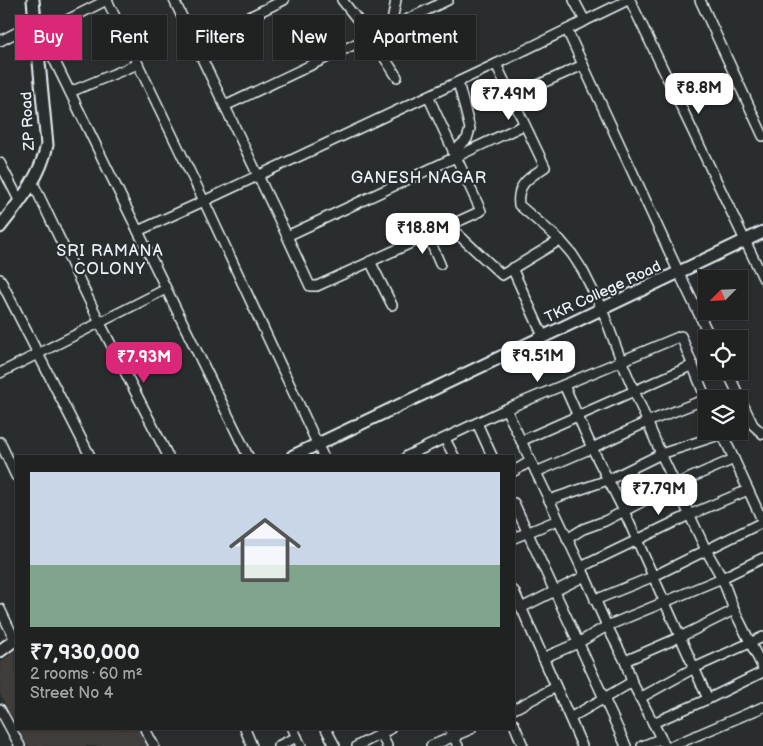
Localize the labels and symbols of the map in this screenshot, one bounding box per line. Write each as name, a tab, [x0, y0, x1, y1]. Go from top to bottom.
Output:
pin: ₹8.8M	[664, 72, 734, 115]
pin: ₹7.49M	[468, 78, 550, 121]
street label: ZP Road	[17, 91, 39, 152]
district label: GANESH NAGAR	[351, 169, 487, 188]
pin: ₹18.8M	[382, 212, 464, 255]
district label: SRI RAMANA COLONY	[57, 242, 163, 279]
street label: TKR College Road	[542, 257, 664, 327]
north arrow	[698, 270, 748, 320]
pin: ₹9.51M	[497, 340, 579, 383]
pin: ₹7.93M	[103, 342, 185, 384]
pin: ₹7.79M	[618, 474, 700, 516]

